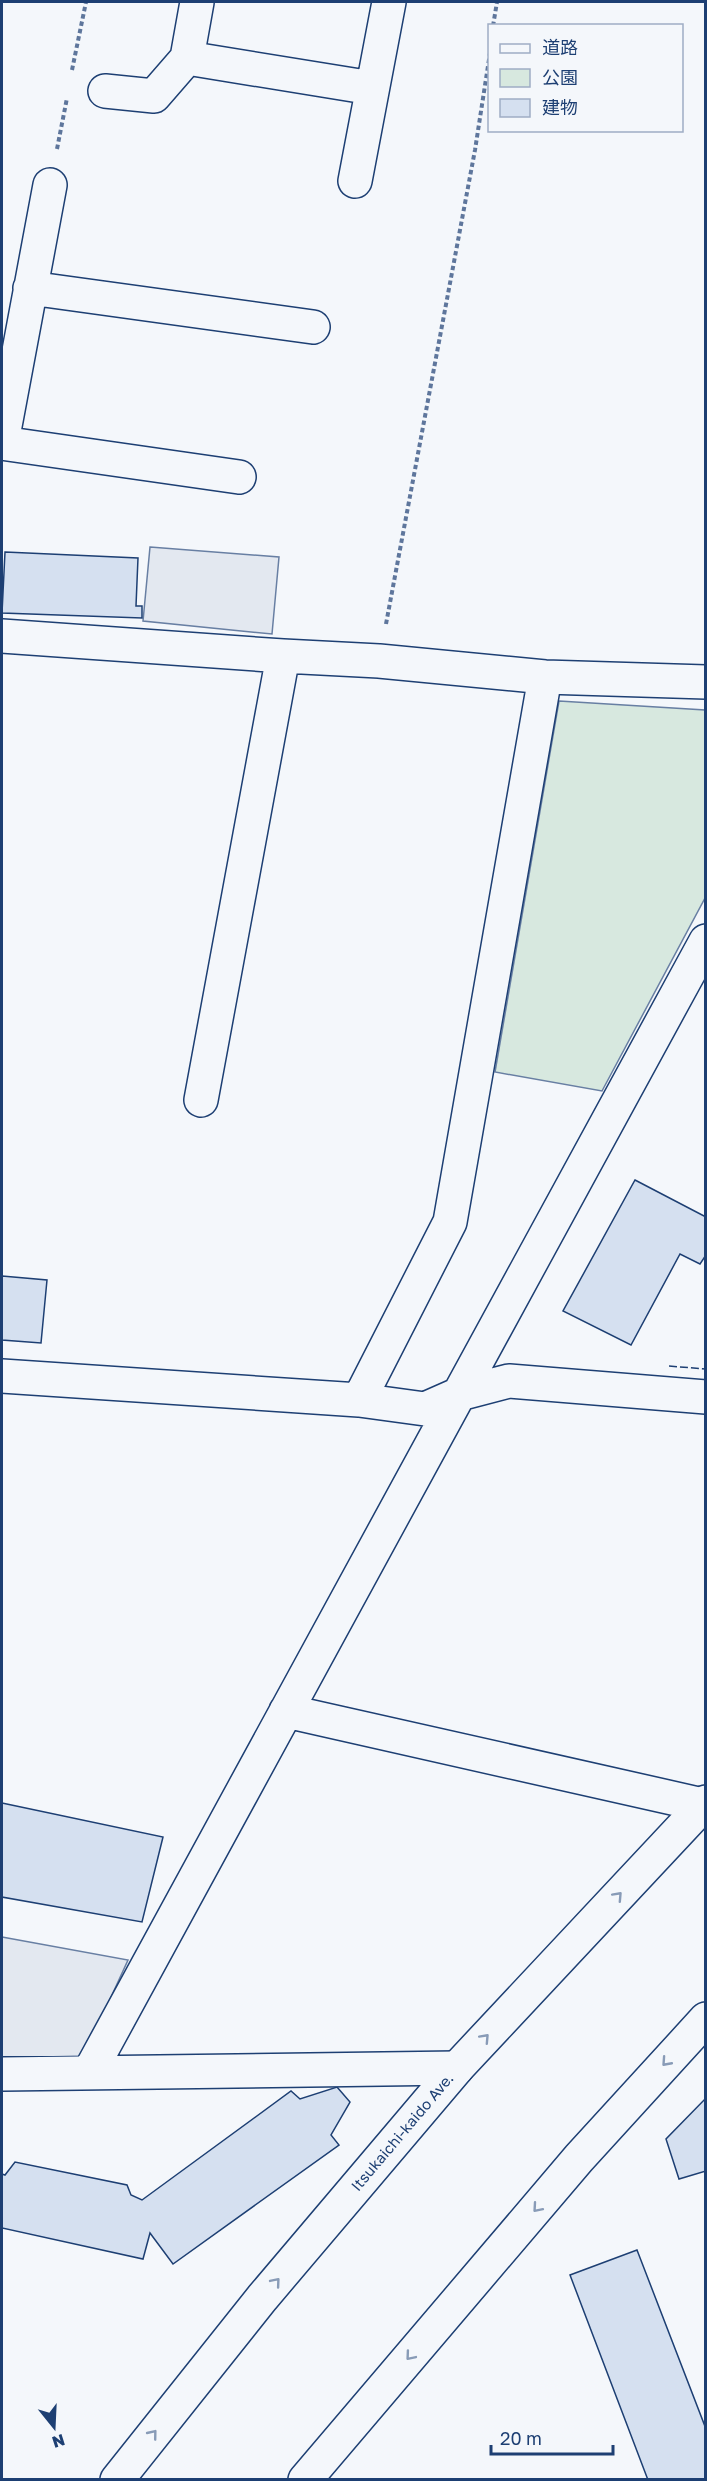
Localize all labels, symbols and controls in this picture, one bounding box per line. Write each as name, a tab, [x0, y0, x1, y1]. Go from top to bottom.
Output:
legend	[488, 24, 683, 132]
text: 道路	[542, 36, 578, 58]
text: 公園	[542, 66, 578, 88]
text: 建物	[542, 96, 578, 118]
one-way arrow	[611, 1892, 622, 1903]
one-way arrow	[478, 2035, 489, 2045]
one-way arrow	[662, 2055, 673, 2066]
street label: Itsukaichi-kaido Ave.	[347, 2069, 457, 2194]
one-way arrow	[533, 2201, 544, 2212]
one-way arrow	[268, 2278, 279, 2289]
one-way arrow	[406, 2349, 417, 2360]
north arrow	[24, 2397, 84, 2457]
scale bar	[491, 2418, 612, 2456]
text: 20 m	[500, 2427, 542, 2449]
text: N	[50, 2430, 68, 2453]
one-way arrow	[146, 2430, 157, 2441]

